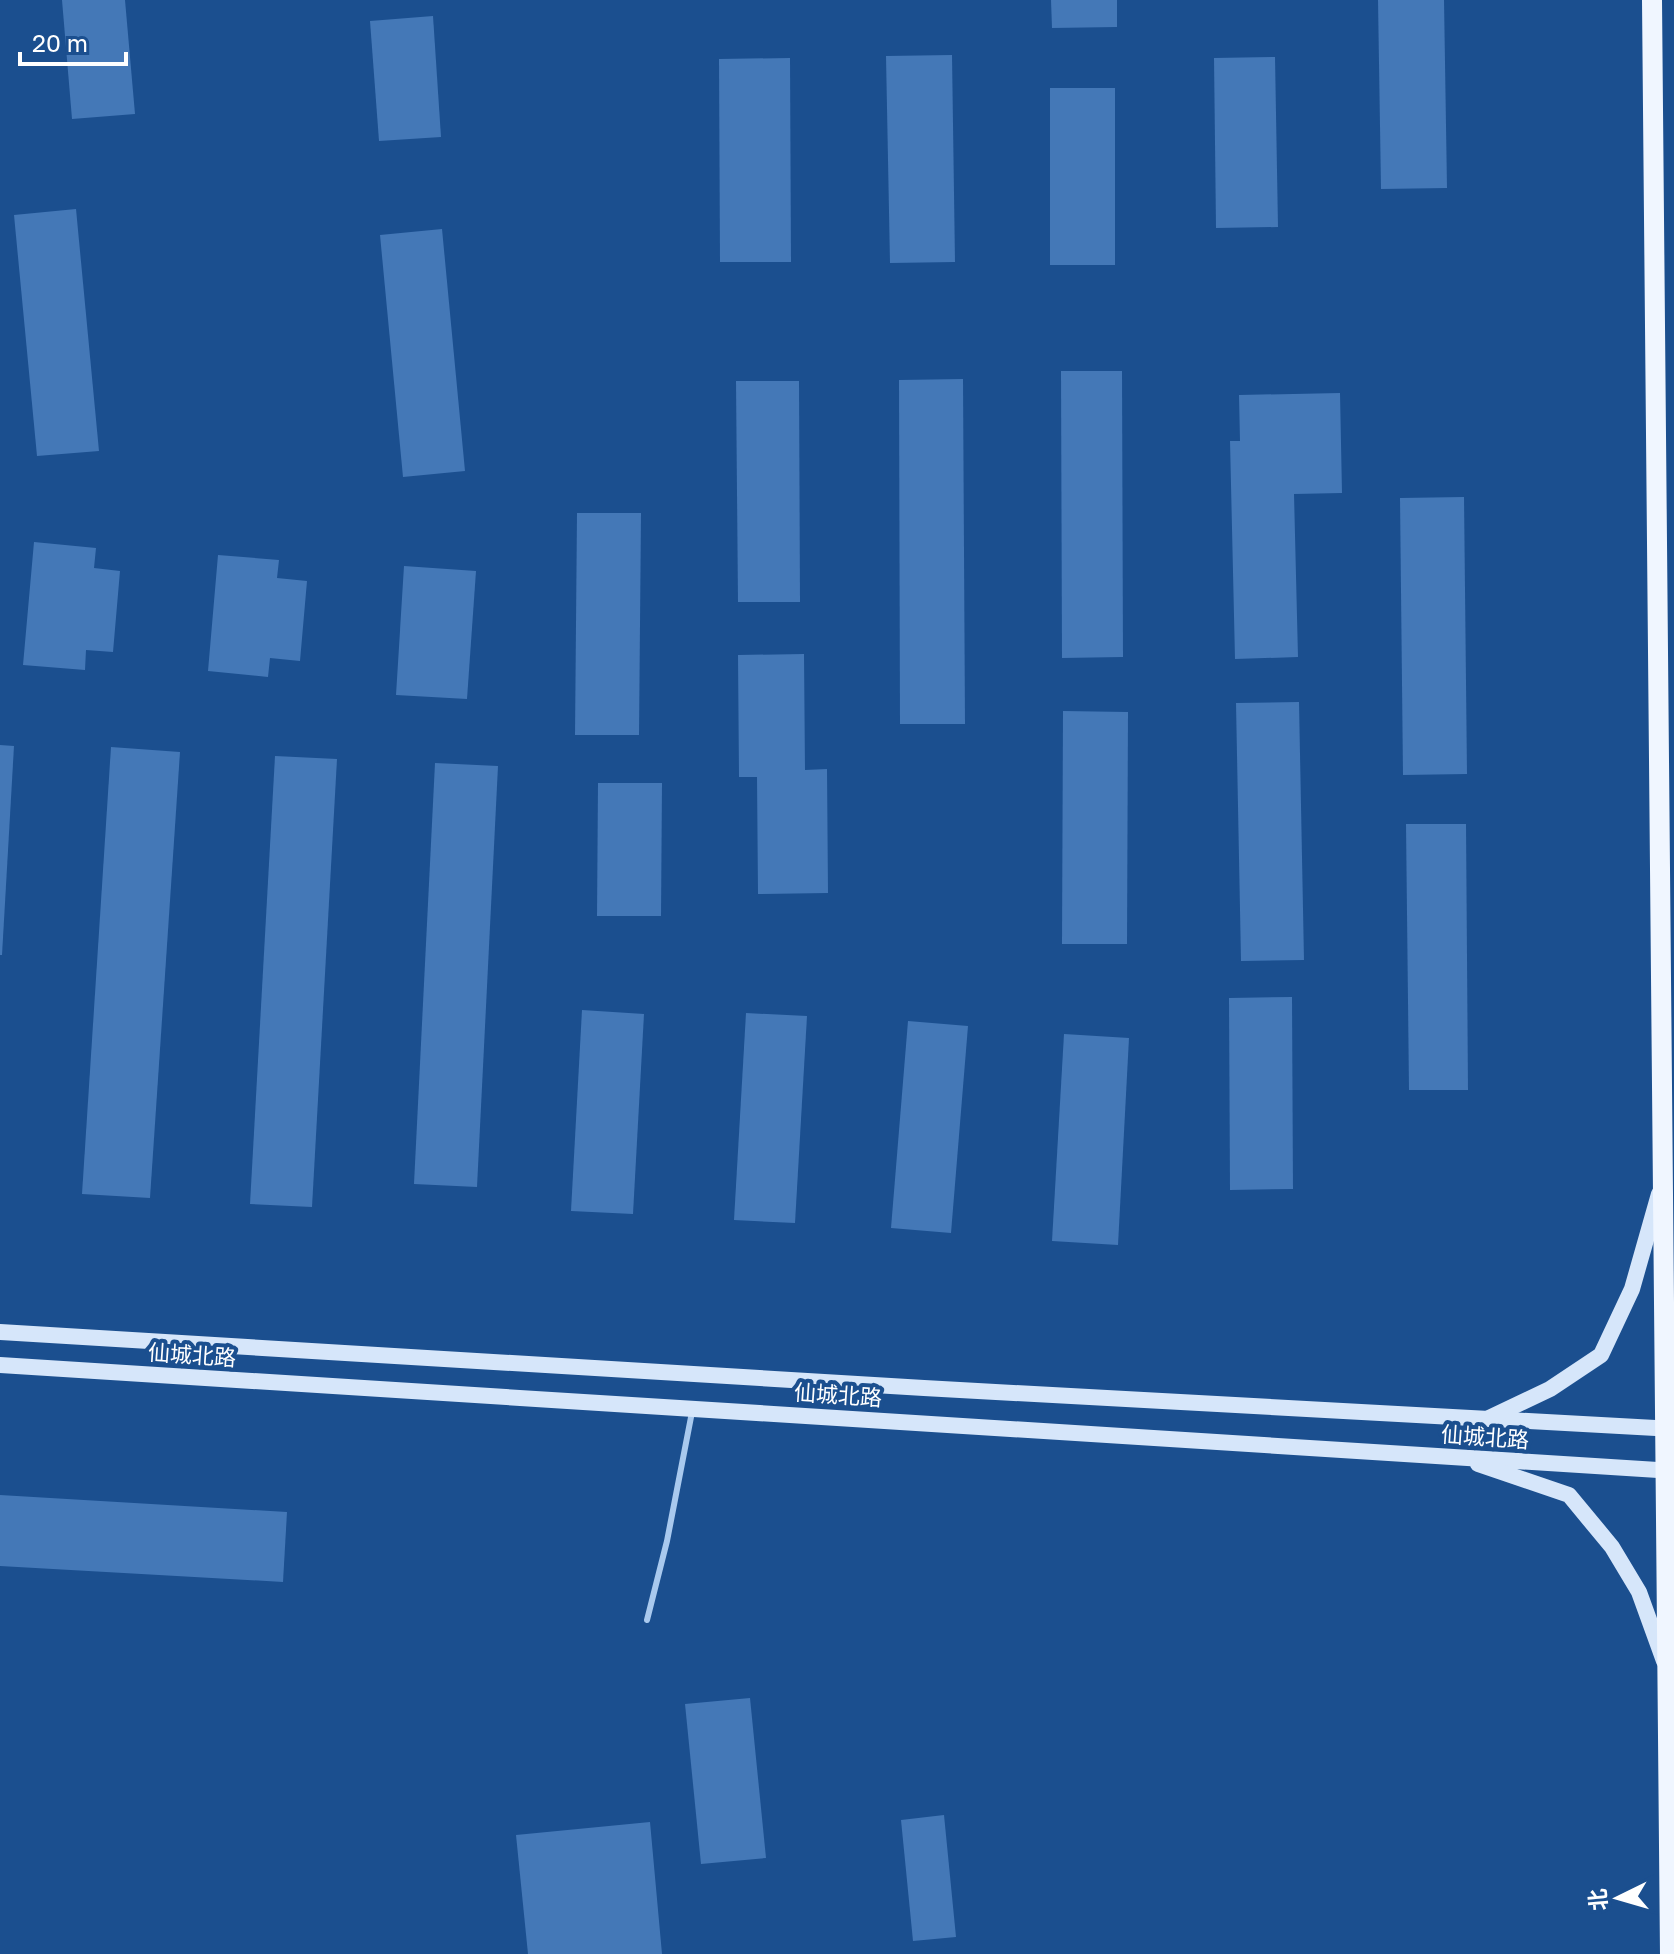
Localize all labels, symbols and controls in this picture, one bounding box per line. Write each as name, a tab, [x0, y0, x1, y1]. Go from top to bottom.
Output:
scale bar	[20, 16, 126, 66]
text: 20 m	[32, 28, 88, 57]
street label: 仙城北路	[147, 1338, 237, 1371]
street label: 仙城北路	[793, 1378, 883, 1411]
street label: 仙城北路	[1440, 1420, 1530, 1453]
north arrow	[1578, 1858, 1658, 1938]
text: 北	[1583, 1888, 1612, 1912]

